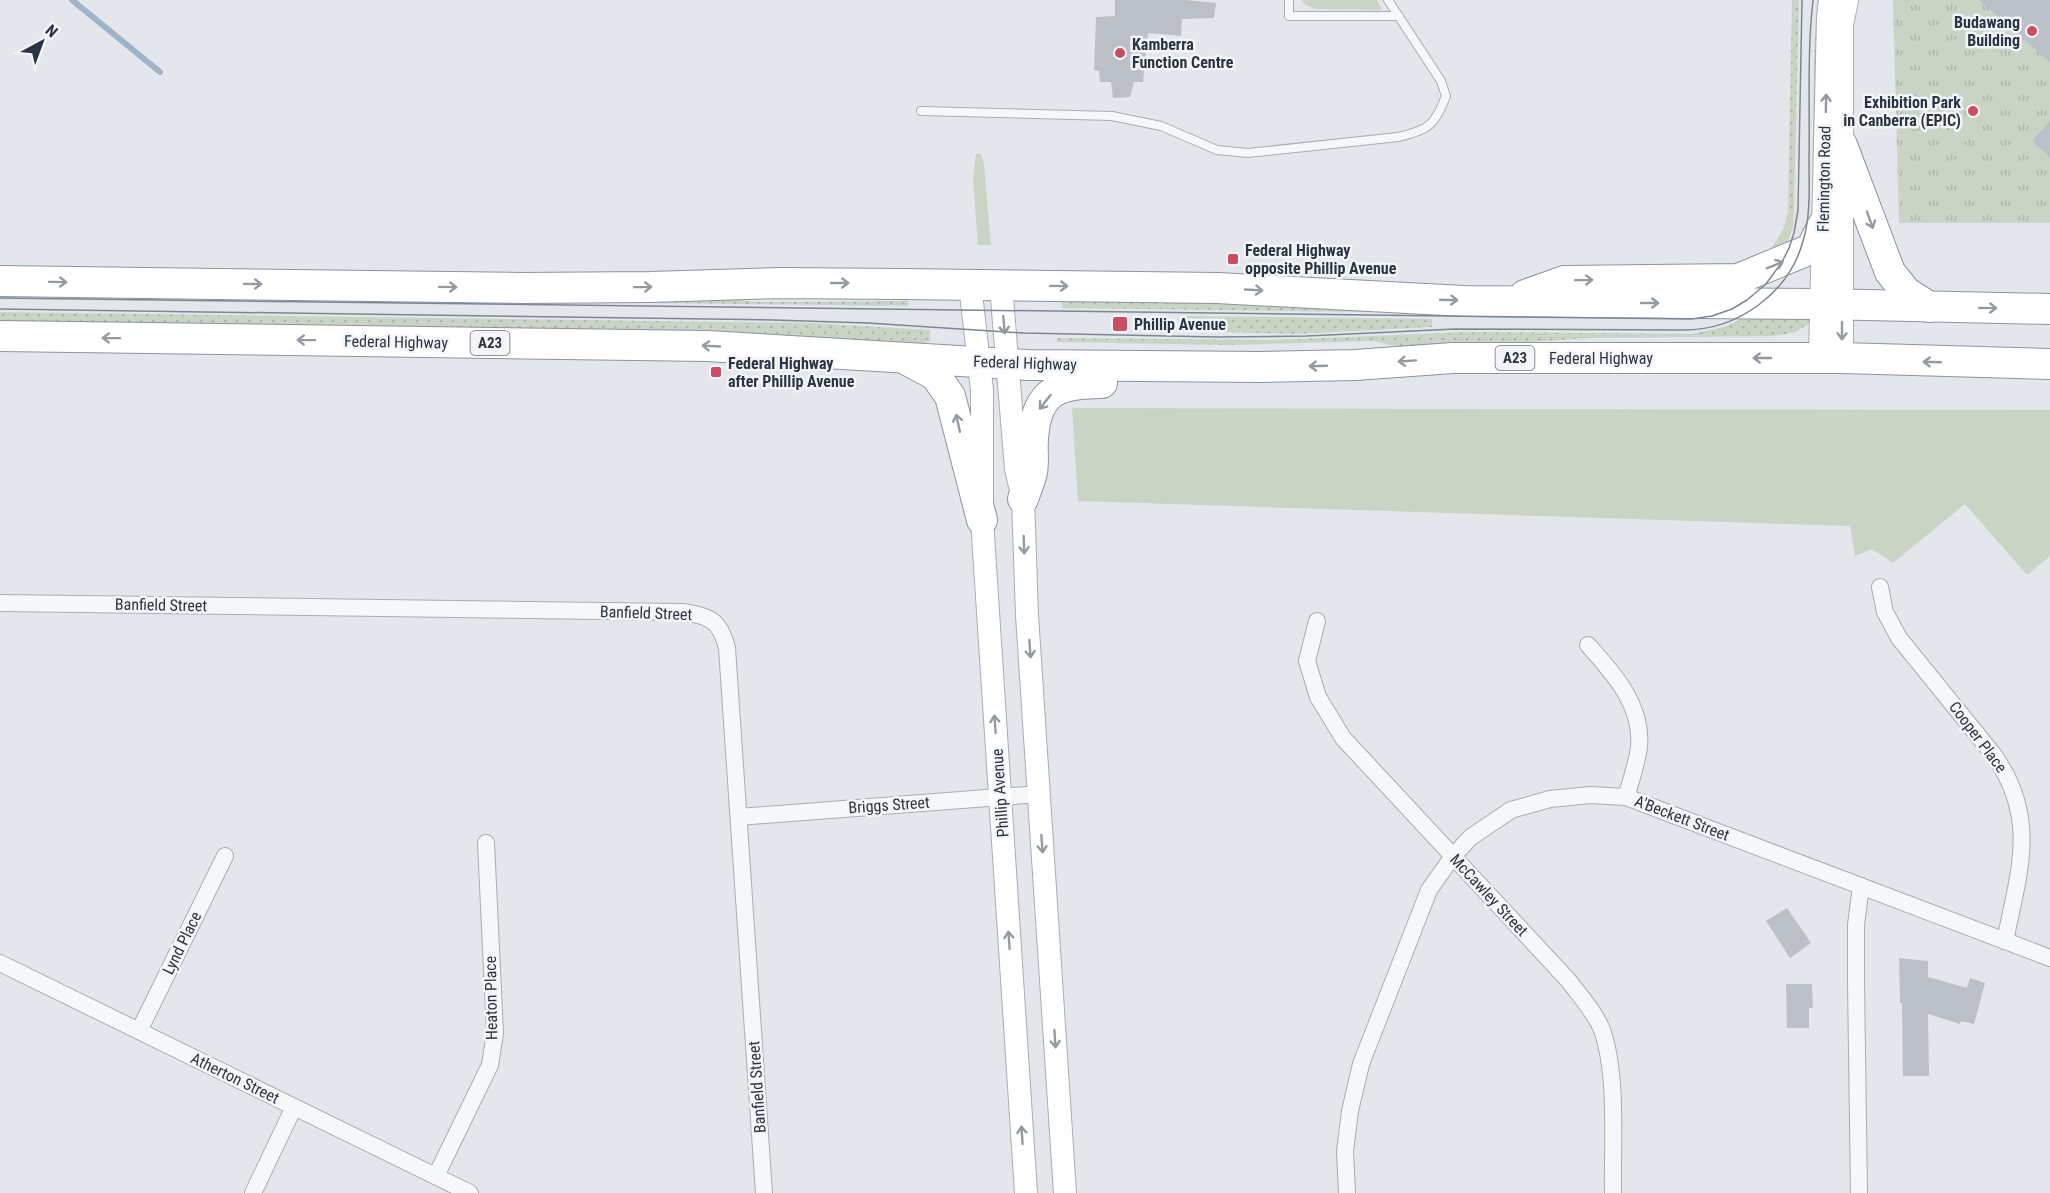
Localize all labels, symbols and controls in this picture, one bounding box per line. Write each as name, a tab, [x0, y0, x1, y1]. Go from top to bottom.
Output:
north arrow	[12, 12, 72, 72]
place label: Budawang Building	[1954, 13, 2020, 50]
text: N	[42, 21, 61, 41]
marker: Budawang Building	[2025, 24, 2039, 38]
place label: Kamberra Function Centre	[1132, 35, 1234, 72]
marker: Kamberra Function Centre	[1113, 46, 1127, 60]
place label: Exhibition Park in Canberra (EPIC)	[1843, 93, 1961, 130]
one-way arrow	[1820, 94, 1832, 114]
marker: Exhibition Park in Canberra (EPIC)	[1966, 104, 1980, 118]
street label: Flemington Road	[1814, 126, 1834, 232]
one-way arrow	[1865, 210, 1876, 228]
place label: Federal Highway opposite Phillip Avenue	[1245, 241, 1397, 278]
marker: Federal Highway opposite Phillip Avenue	[1226, 252, 1240, 266]
one-way arrow	[1765, 259, 1784, 270]
one-way arrow	[1573, 275, 1593, 286]
one-way arrow	[48, 276, 68, 288]
one-way arrow	[829, 277, 849, 289]
one-way arrow	[243, 279, 263, 290]
one-way arrow	[1049, 280, 1069, 292]
one-way arrow	[438, 281, 458, 293]
one-way arrow	[633, 281, 653, 293]
one-way arrow	[1244, 284, 1264, 295]
one-way arrow	[1438, 295, 1458, 306]
one-way arrow	[1640, 297, 1660, 309]
one-way arrow	[1977, 302, 1997, 314]
one-way arrow	[999, 315, 1010, 335]
marker: Phillip Avenue	[1111, 315, 1129, 333]
place label: Phillip Avenue	[1134, 315, 1226, 334]
one-way arrow	[1836, 321, 1848, 341]
road number: A23	[470, 331, 510, 355]
one-way arrow	[102, 332, 122, 343]
street label: Federal Highway	[344, 332, 448, 352]
one-way arrow	[297, 334, 317, 346]
one-way arrow	[702, 341, 722, 352]
road number: A23	[1496, 346, 1534, 370]
street label: Federal Highway	[1549, 349, 1653, 368]
street label: Federal Highway	[973, 352, 1078, 374]
one-way arrow	[1752, 352, 1772, 364]
place label: Federal Highway after Phillip Avenue	[728, 354, 855, 391]
one-way arrow	[1397, 356, 1417, 367]
one-way arrow	[1923, 356, 1943, 367]
one-way arrow	[1309, 360, 1329, 371]
marker: Federal Highway after Phillip Avenue	[709, 365, 723, 379]
one-way arrow	[1038, 394, 1051, 410]
one-way arrow	[952, 414, 963, 433]
one-way arrow	[1018, 535, 1029, 555]
street label: Banfield Street	[115, 595, 208, 615]
street label: Banfield Street	[600, 602, 693, 624]
one-way arrow	[1024, 639, 1035, 659]
street label: Cooper Place	[1945, 698, 2011, 776]
one-way arrow	[990, 715, 1001, 735]
street label: Phillip Avenue	[987, 748, 1013, 838]
street label: A'Beckett Street	[1632, 791, 1732, 845]
street label: Briggs Street	[848, 793, 931, 817]
one-way arrow	[1037, 833, 1048, 853]
street label: McCawley Street	[1446, 850, 1532, 940]
street label: Lynd Place	[159, 908, 205, 978]
one-way arrow	[1004, 931, 1015, 951]
street label: Heaton Place	[481, 956, 501, 1040]
one-way arrow	[1050, 1028, 1061, 1048]
street label: Banfield Street	[744, 1040, 770, 1134]
street label: Atherton Street	[188, 1048, 282, 1108]
one-way arrow	[1016, 1125, 1027, 1145]

